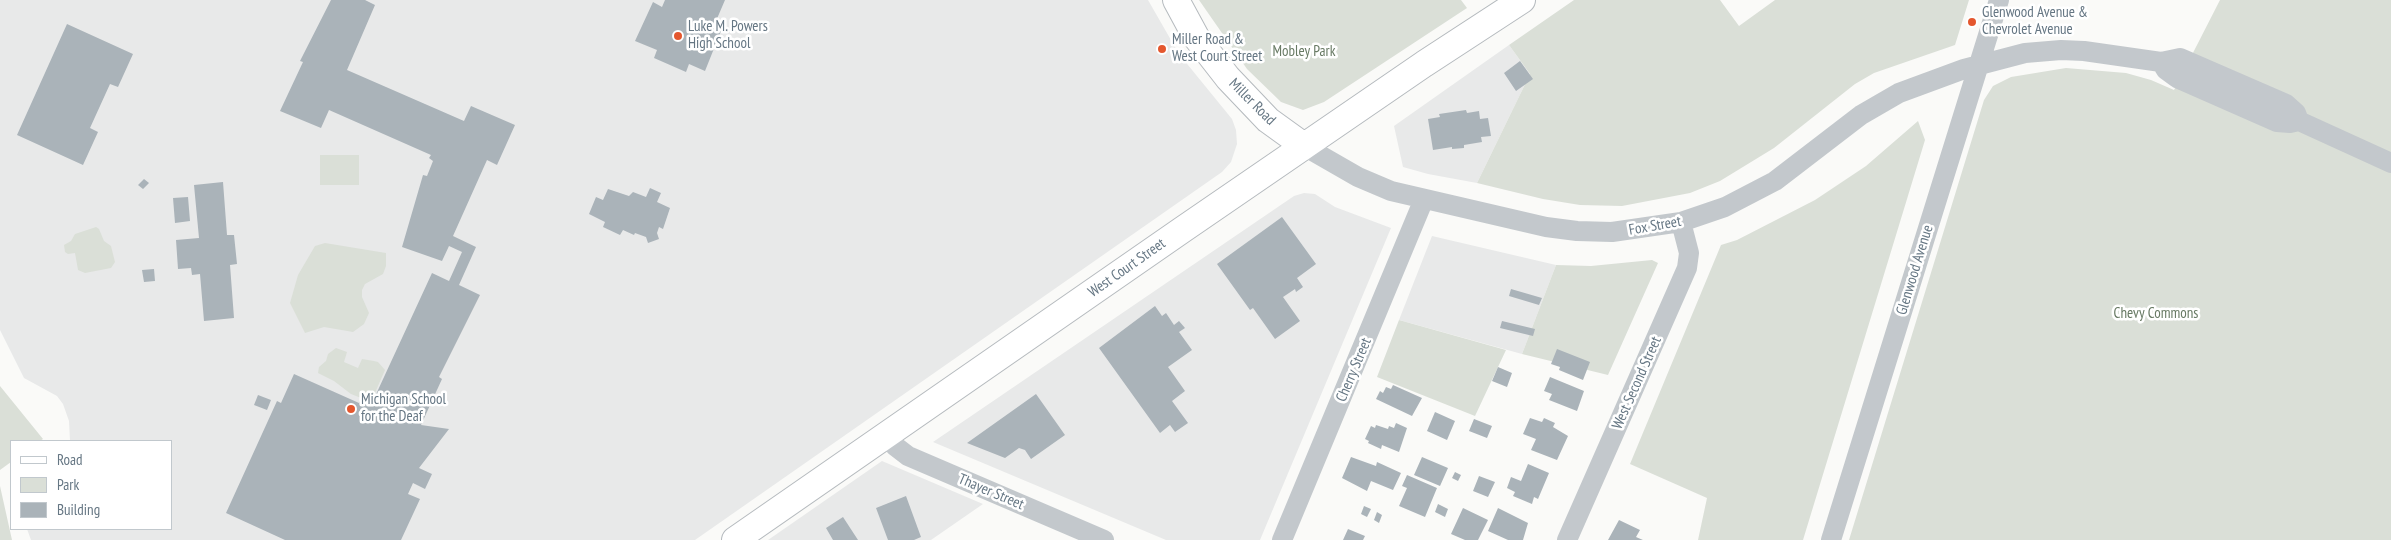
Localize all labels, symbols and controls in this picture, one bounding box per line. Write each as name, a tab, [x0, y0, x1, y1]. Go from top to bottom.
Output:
place label: Glenwood Avenue & Chevrolet Avenue	[1982, 4, 2088, 39]
marker: Glenwood Avenue & Chevrolet Avenue	[1966, 16, 1978, 28]
place label: Luke M. Powers High School	[688, 18, 768, 53]
marker: Luke M. Powers High School	[672, 30, 684, 42]
place label: Miller Road & West Court Street	[1172, 31, 1262, 66]
marker: Miller Road & West Court Street	[1156, 43, 1168, 55]
park label: Mobley Park	[1272, 43, 1336, 61]
street label: Miller Road	[1225, 75, 1279, 129]
street label: Fox Street	[1627, 213, 1683, 239]
street label: Glenwood Avenue	[1893, 223, 1937, 317]
street label: West Court Street	[1085, 235, 1169, 301]
park label: Chevy Commons	[2114, 305, 2198, 323]
street label: West Second Street	[1609, 334, 1665, 432]
street label: Cherry Street	[1332, 335, 1376, 405]
place label: Michigan School for the Deaf	[361, 391, 446, 426]
marker: Michigan School for the Deaf	[345, 403, 357, 415]
legend	[10, 440, 172, 530]
text: Road	[57, 450, 83, 469]
street label: Thayer Street	[956, 470, 1026, 514]
text: Park	[57, 475, 79, 494]
text: Building	[57, 500, 100, 519]

